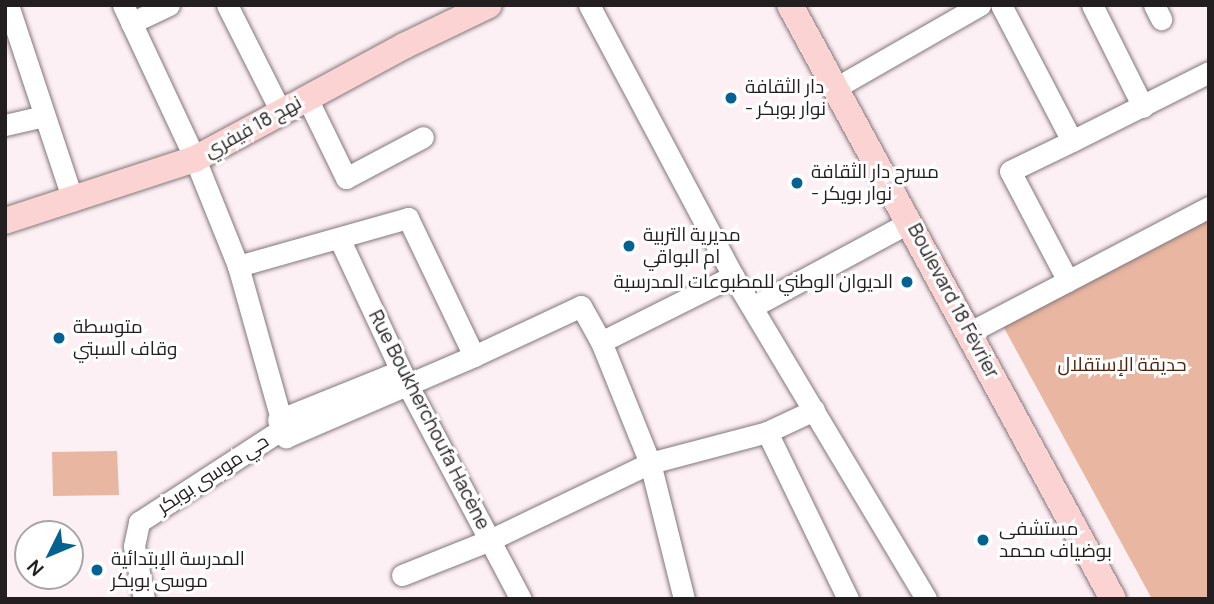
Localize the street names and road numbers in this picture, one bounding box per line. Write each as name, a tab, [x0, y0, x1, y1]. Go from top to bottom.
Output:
street label: نهج 18 فيفري	[200, 91, 306, 163]
street label: Boulevard 18 Février	[903, 220, 1003, 382]
street label: Rue Boukherchoufa Hacène	[364, 306, 494, 534]
street label: حي موسى بوبكر	[153, 430, 273, 518]

